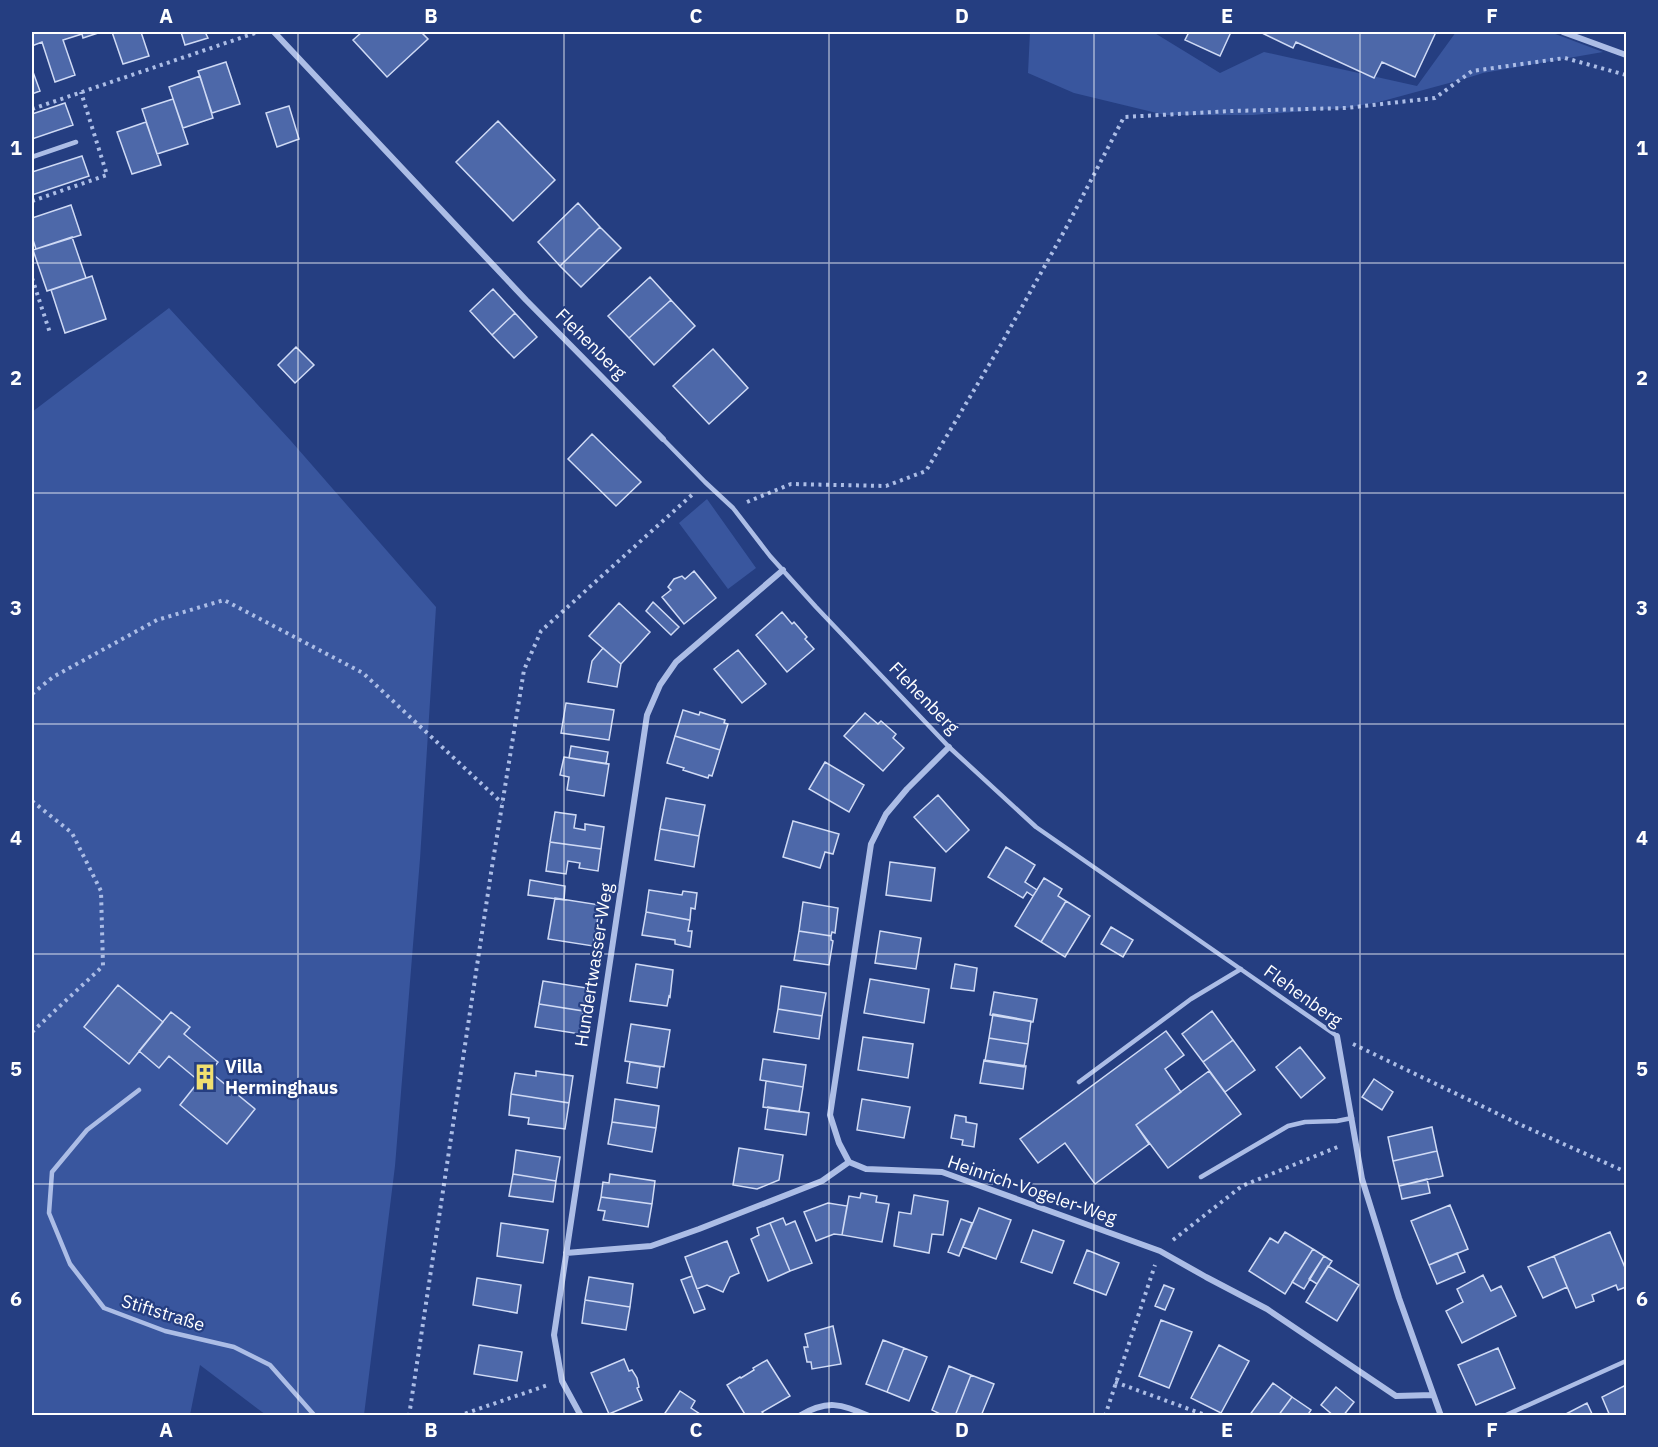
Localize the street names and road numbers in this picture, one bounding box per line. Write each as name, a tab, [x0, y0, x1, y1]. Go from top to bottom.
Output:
street label: Flehenberg	[551, 303, 632, 384]
street label: Flehenberg	[884, 657, 965, 739]
street label: Hundertwasser-Weg	[569, 881, 618, 1048]
street label: Flehenberg	[1260, 959, 1347, 1032]
street label: Heinrich-Vogeler-Weg	[945, 1150, 1120, 1229]
street label: Stiftstraße	[119, 1289, 208, 1336]

